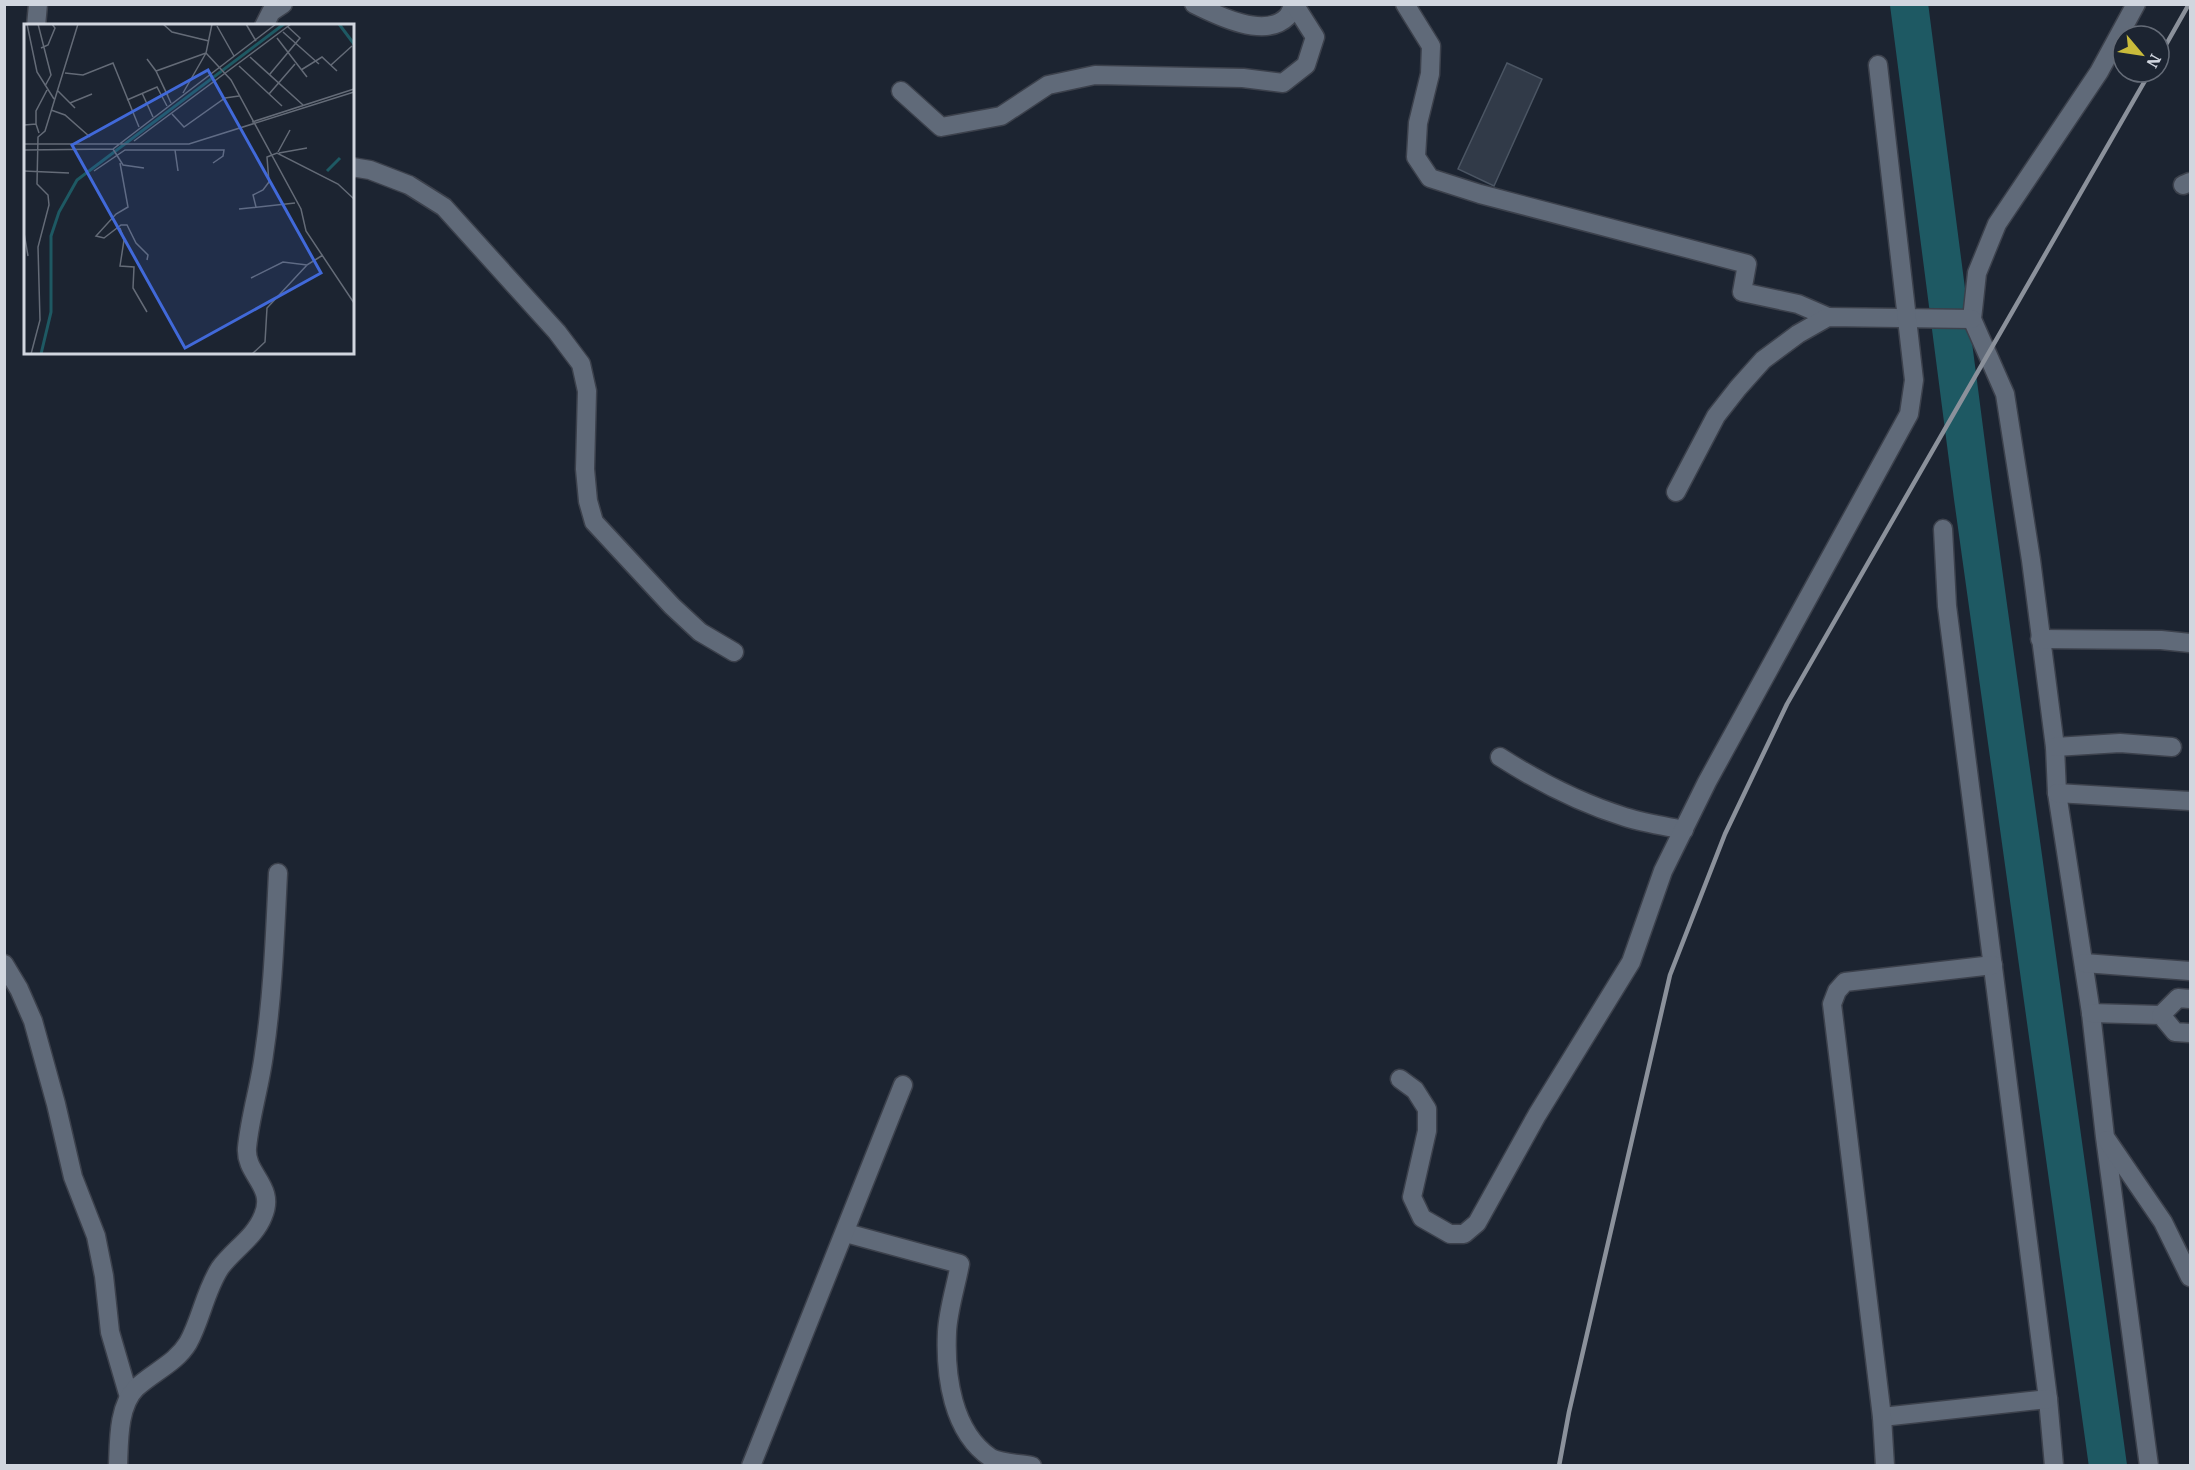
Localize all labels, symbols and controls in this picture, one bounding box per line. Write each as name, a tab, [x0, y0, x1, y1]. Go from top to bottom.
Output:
inset map	[24, 24, 354, 354]
north arrow	[2111, 24, 2171, 84]
text: N	[2142, 51, 2166, 72]

